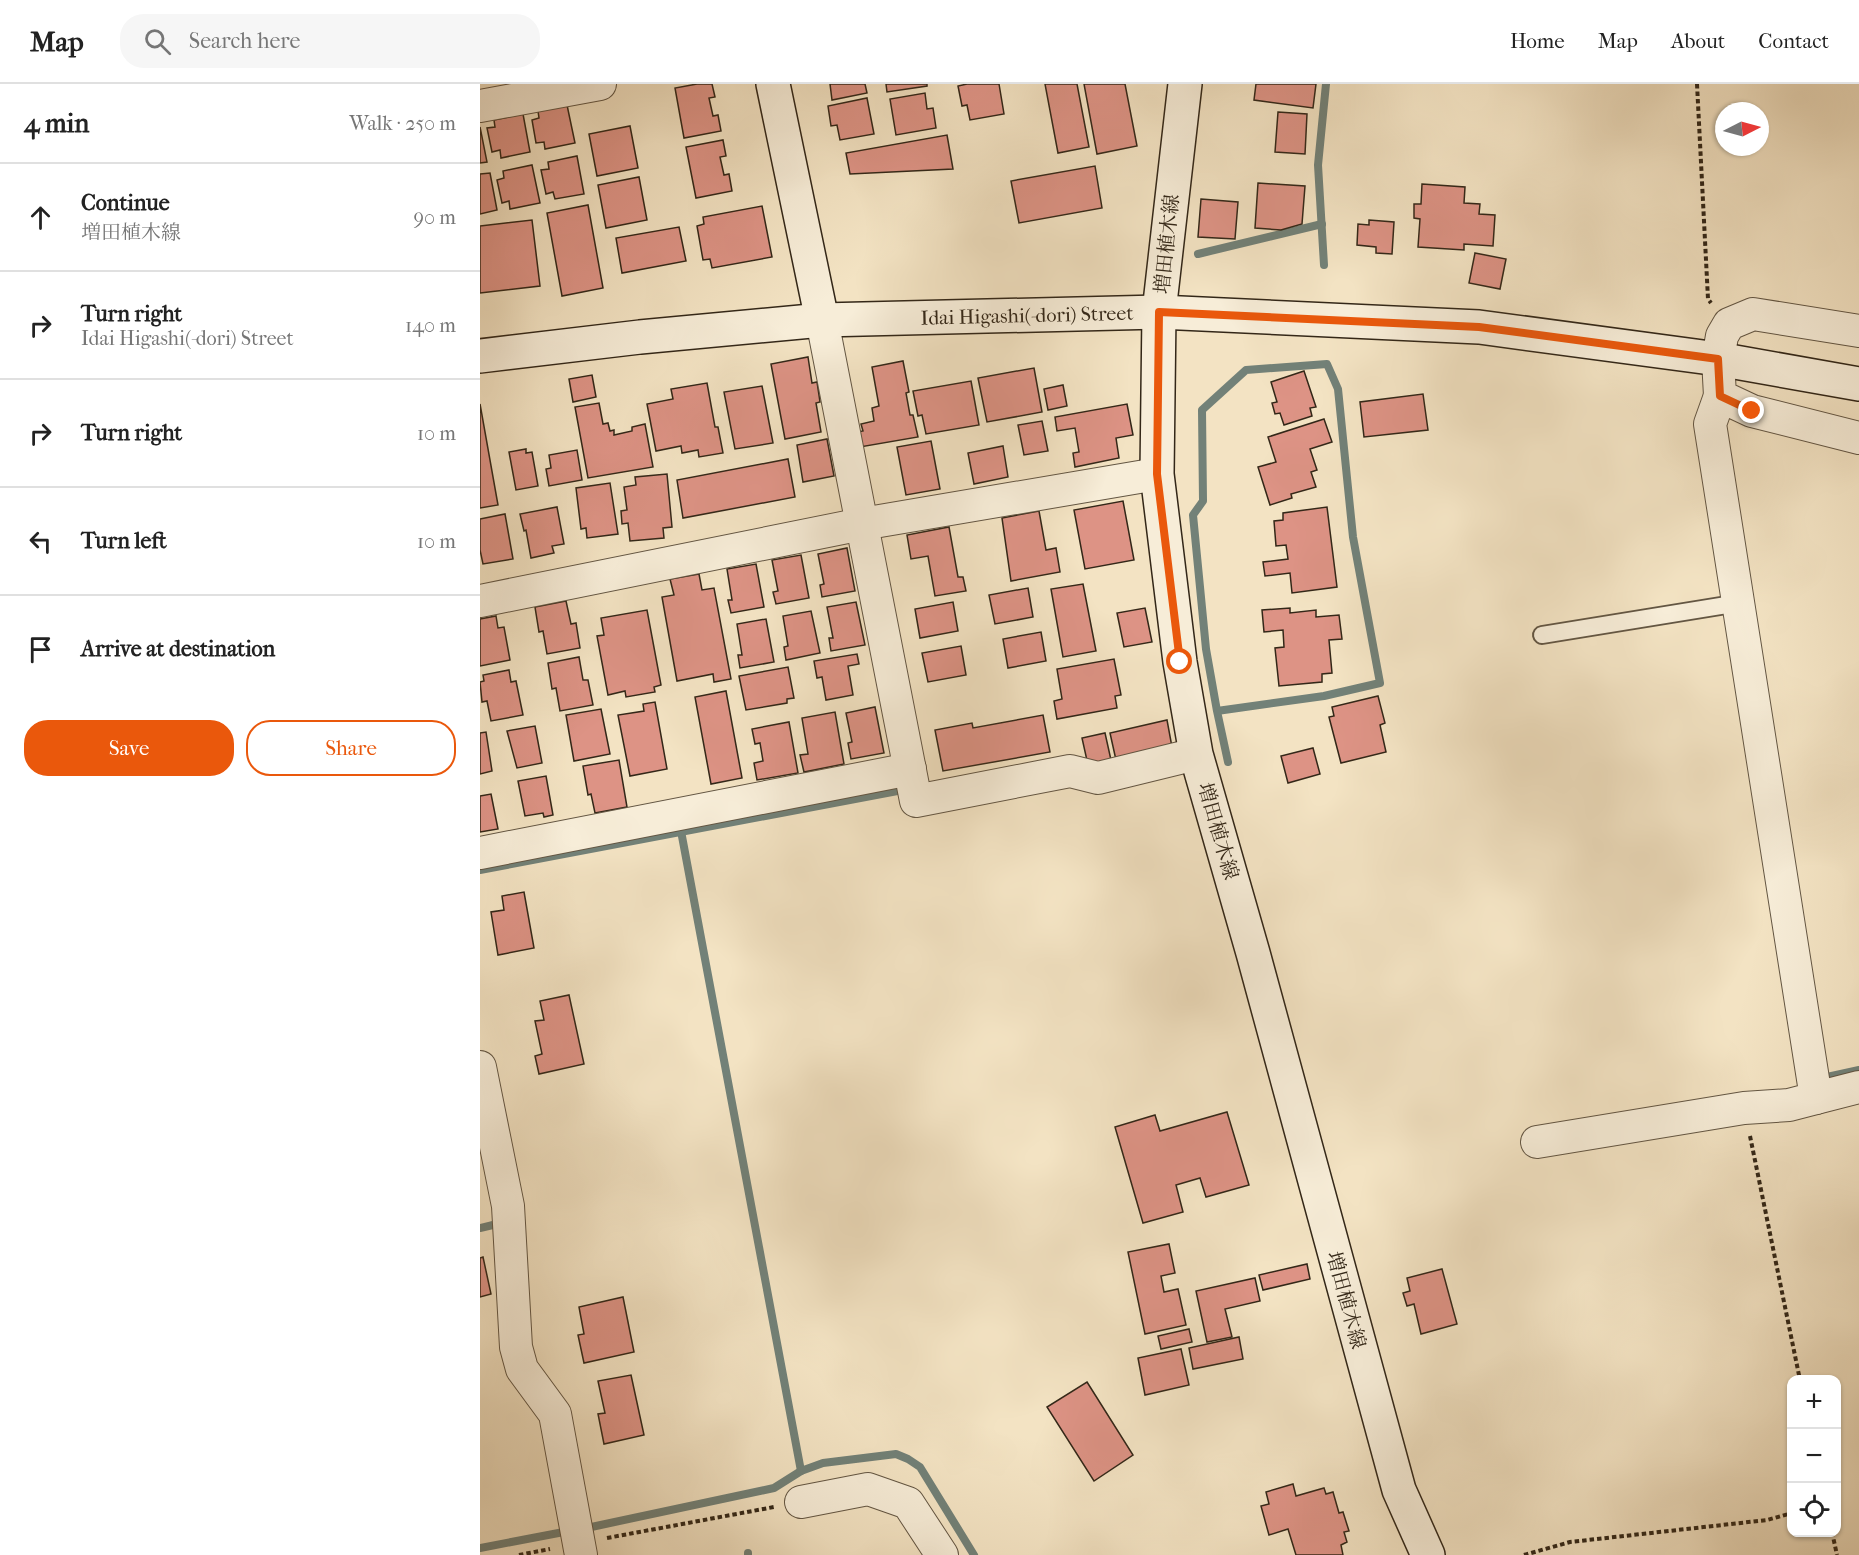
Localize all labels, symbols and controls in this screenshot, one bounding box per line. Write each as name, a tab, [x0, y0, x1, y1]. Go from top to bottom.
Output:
search box	[120, 14, 540, 68]
text: Map	[30, 25, 84, 58]
icon: search	[141, 25, 174, 58]
text: Search here	[189, 28, 300, 54]
text: Home	[1510, 29, 1565, 53]
text: Map	[1598, 29, 1638, 53]
text: About	[1671, 29, 1725, 53]
text: Contact	[1758, 29, 1829, 53]
north arrow	[1715, 102, 1769, 156]
text: 4 min	[24, 108, 89, 139]
text: Walk · 250 m	[349, 112, 456, 135]
text: Continue	[81, 190, 170, 216]
street label: 増田植木線	[1150, 193, 1184, 295]
icon: ahead	[24, 201, 57, 234]
text: 90 m	[414, 206, 456, 229]
text: 増田植木線	[81, 221, 181, 244]
text: Turn right	[81, 301, 182, 327]
street label: Idai Higashi(-dori) Street	[920, 301, 1134, 329]
icon: right	[24, 309, 57, 342]
text: 140 m	[405, 314, 456, 337]
text: Idai Higashi(-dori) Street	[81, 327, 294, 350]
route end	[1738, 397, 1764, 423]
icon: right	[24, 417, 57, 450]
text: Turn right	[81, 420, 182, 446]
text: 10 m	[417, 422, 456, 445]
icon: left	[24, 525, 57, 558]
text: Turn left	[81, 528, 167, 554]
text: 10 m	[417, 530, 456, 553]
icon: arrive	[24, 633, 57, 666]
text: Arrive at destination	[81, 636, 275, 662]
route start	[1166, 648, 1192, 674]
button: Save	[24, 720, 234, 776]
button: Share	[246, 720, 456, 776]
street label: 増田植木線	[1193, 780, 1243, 882]
street label: 増田植木線	[1322, 1249, 1370, 1351]
map controls	[1787, 1375, 1841, 1537]
button: +	[1787, 1375, 1841, 1429]
button: −	[1787, 1429, 1841, 1483]
button: locate	[1787, 1483, 1841, 1537]

